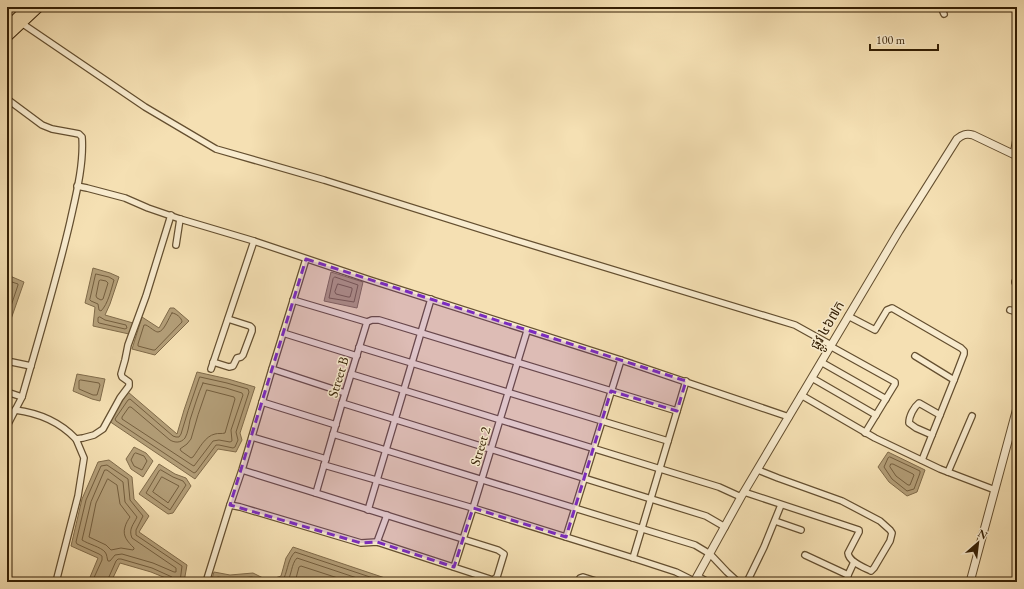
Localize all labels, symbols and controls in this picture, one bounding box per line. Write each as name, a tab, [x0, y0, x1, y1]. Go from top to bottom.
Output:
scale bar	[870, 26, 938, 52]
text: 100 m	[876, 32, 906, 48]
street label: ផ្លូវ ៤៦៧ក	[806, 297, 851, 354]
street label: Street B	[323, 354, 353, 400]
street label: Street 2	[466, 424, 495, 468]
north arrow	[958, 523, 998, 563]
text: N	[975, 526, 990, 542]

